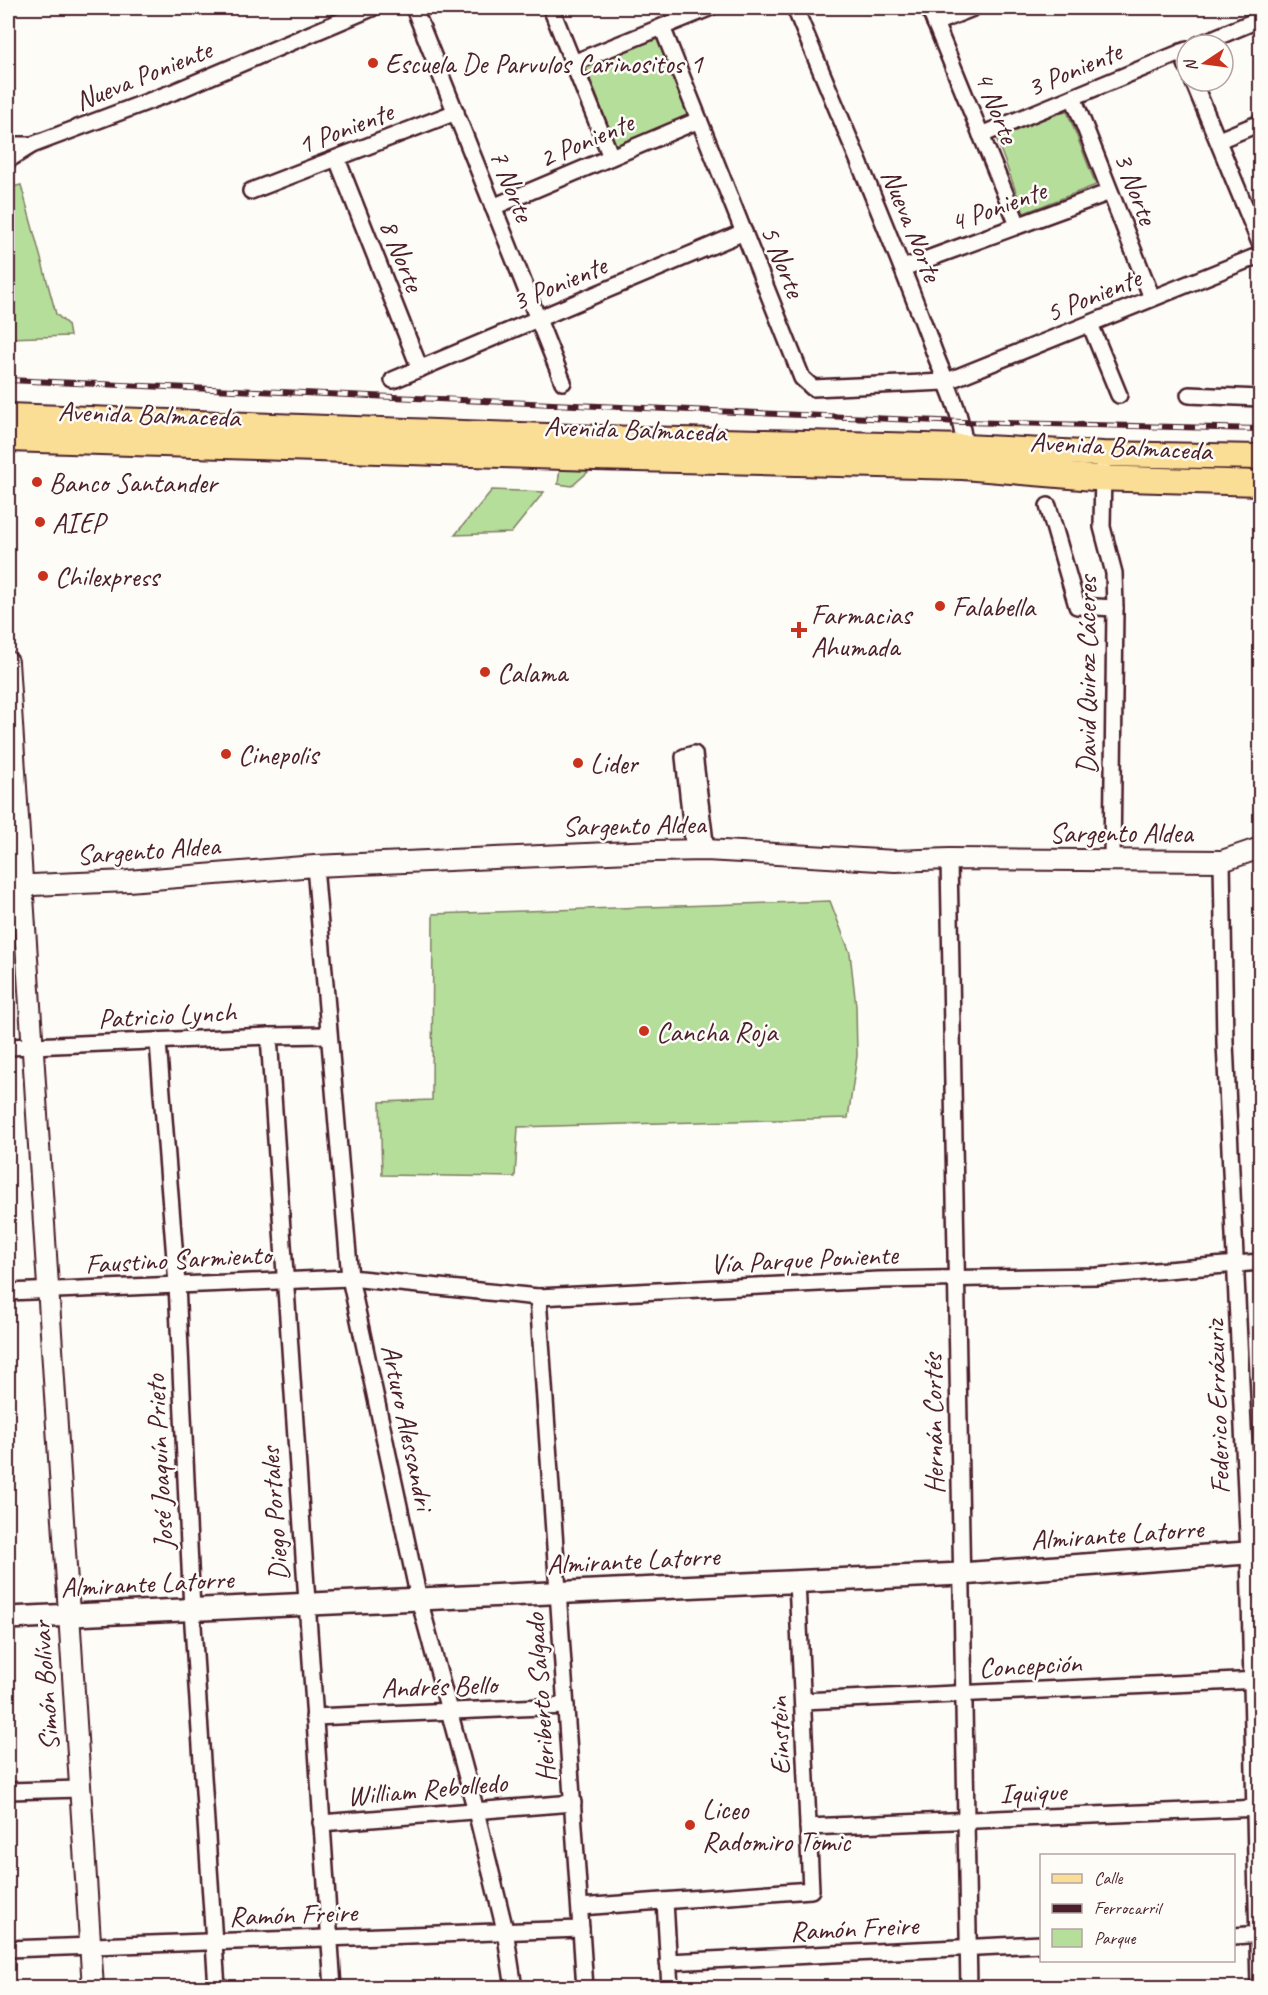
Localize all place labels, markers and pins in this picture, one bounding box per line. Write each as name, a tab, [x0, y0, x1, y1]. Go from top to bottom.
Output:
place label: Escuela De Parvulos Carinositos 1	[385, 46, 704, 81]
marker: Escuela De Parvulos Carinositos 1	[366, 56, 380, 70]
place label: Banco Santander	[49, 465, 220, 500]
marker: Banco Santander	[30, 475, 44, 489]
place label: AIEP	[52, 505, 108, 540]
marker: AIEP	[33, 515, 47, 529]
place label: Chilexpress	[55, 559, 161, 594]
marker: Chilexpress	[36, 569, 50, 583]
place label: Falabella	[952, 589, 1037, 624]
place label: Farmacias Ahumada	[811, 597, 913, 664]
marker: Falabella	[933, 599, 947, 613]
marker: Farmacias Ahumada	[792, 623, 806, 637]
place label: Calama	[497, 655, 570, 690]
marker: Calama	[478, 665, 492, 679]
place label: Cinepolis	[238, 737, 321, 772]
place label: Lider	[590, 746, 640, 781]
marker: Cinepolis	[219, 747, 233, 761]
marker: Lider	[571, 756, 585, 770]
place label: Cancha Roja	[656, 1014, 779, 1049]
marker: Cancha Roja	[637, 1024, 651, 1038]
place label: Liceo Radomiro Tomic	[702, 1792, 851, 1859]
marker: Liceo Radomiro Tomic	[683, 1818, 697, 1832]

